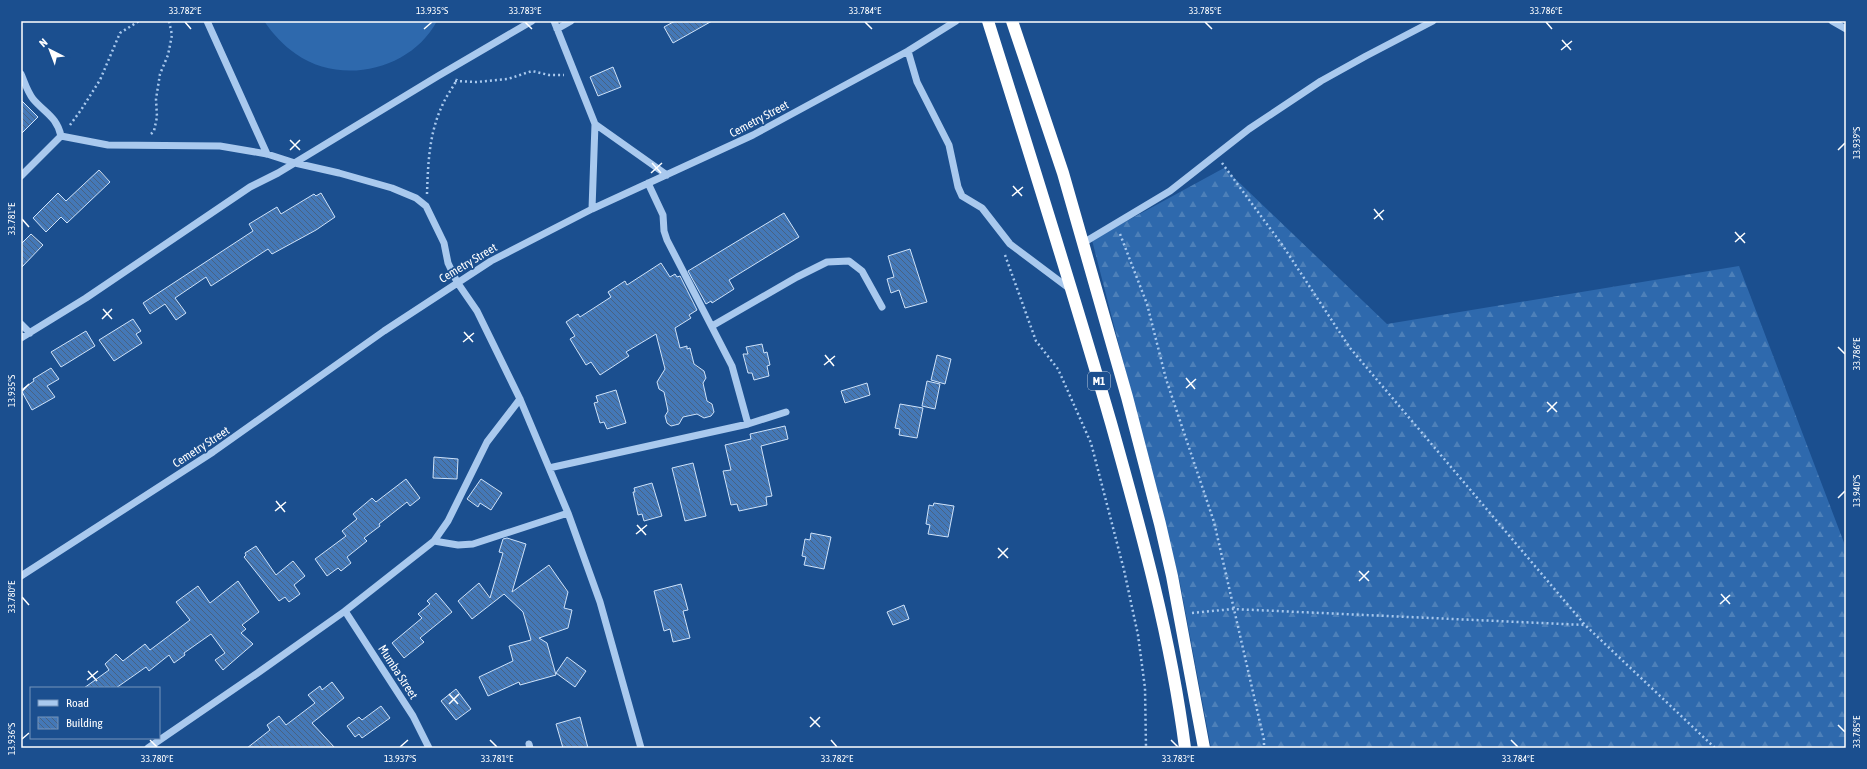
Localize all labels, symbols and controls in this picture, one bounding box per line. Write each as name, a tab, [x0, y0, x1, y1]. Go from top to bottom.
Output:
text: 33.782°E	[169, 5, 202, 16]
text: 13.935°S	[416, 5, 448, 16]
text: 33.783°E	[509, 5, 542, 16]
text: 33.784°E	[849, 5, 882, 16]
text: 33.785°E	[1189, 5, 1222, 16]
text: 33.786°E	[1530, 5, 1563, 16]
north arrow	[30, 30, 70, 70]
text: N	[37, 36, 50, 49]
street label: Cemetry Street	[727, 97, 791, 140]
text: 13.939°S	[1851, 127, 1862, 159]
text: 33.781°E	[6, 202, 17, 235]
street label: Cemetry Street	[437, 240, 500, 286]
text: 33.786°E	[1851, 337, 1862, 370]
road number: M1	[1088, 372, 1110, 390]
text: 13.935°S	[6, 375, 17, 407]
street label: Cemetry Street	[170, 423, 232, 471]
text: 13.940°S	[1851, 475, 1862, 507]
text: 33.780°E	[6, 580, 17, 613]
street label: Mumba Street	[375, 642, 421, 702]
legend	[30, 687, 160, 739]
text: Road	[66, 696, 89, 710]
text: 33.785°E	[1851, 715, 1862, 748]
text: Building	[66, 716, 104, 730]
text: 13.936°S	[6, 723, 17, 755]
text: 33.780°E	[141, 753, 174, 764]
text: 13.937°S	[384, 753, 416, 764]
text: 33.781°E	[481, 753, 514, 764]
text: 33.782°E	[821, 753, 854, 764]
text: 33.783°E	[1162, 753, 1195, 764]
text: 33.784°E	[1502, 753, 1535, 764]

